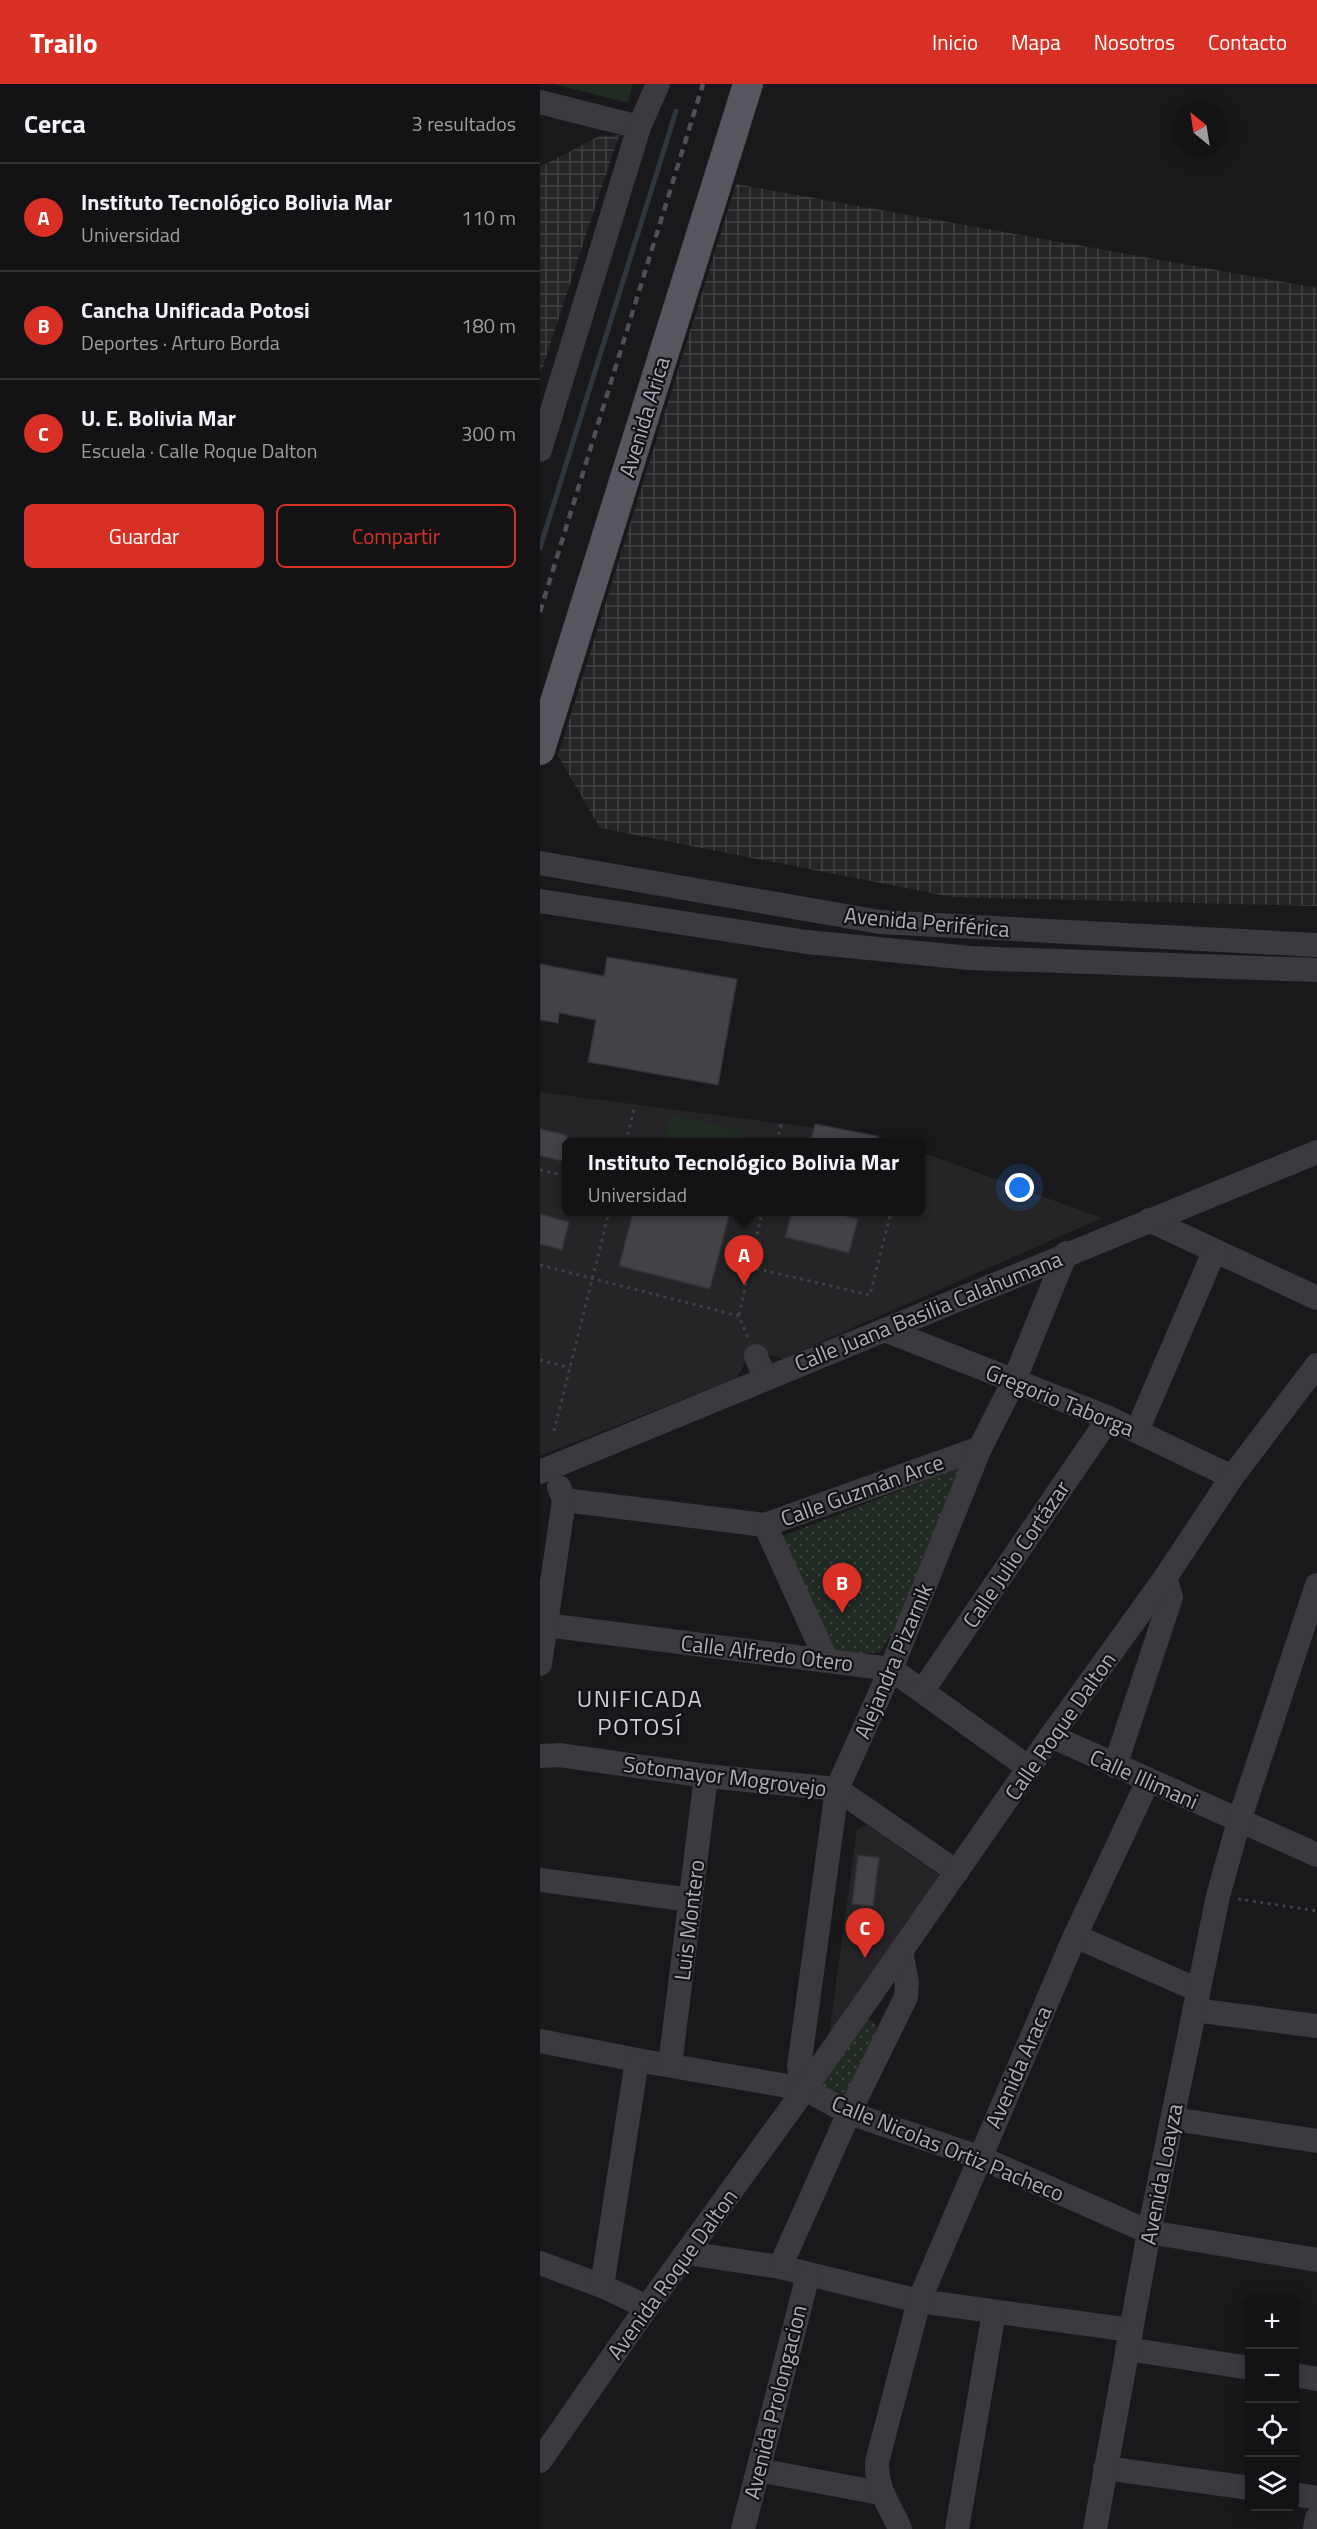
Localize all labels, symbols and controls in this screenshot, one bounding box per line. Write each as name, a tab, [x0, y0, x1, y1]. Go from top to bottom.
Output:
text: Trailo	[30, 21, 98, 64]
text: Inicio	[932, 26, 978, 58]
text: Mapa	[1011, 26, 1061, 58]
text: Nosotros	[1094, 26, 1175, 58]
text: Contacto	[1208, 26, 1287, 58]
north arrow	[1173, 102, 1227, 156]
text: Cerca	[24, 104, 86, 143]
text: 3 resultados	[412, 108, 516, 139]
text: Instituto Tecnológico Bolivia Mar	[81, 185, 392, 219]
text: A	[37, 202, 50, 233]
text: 110 m	[461, 202, 516, 233]
text: Universidad	[81, 219, 180, 250]
text: Cancha Unificada Potosi	[81, 293, 310, 327]
text: B	[37, 310, 50, 341]
text: 180 m	[461, 310, 516, 341]
text: Deportes · Arturo Borda	[81, 327, 280, 358]
street label: Avenida Arica	[610, 352, 678, 482]
text: U. E. Bolivia Mar	[81, 401, 236, 435]
text: C	[38, 418, 49, 449]
text: 300 m	[461, 418, 516, 449]
text: Escuela · Calle Roque Dalton	[81, 435, 317, 466]
button: Guardar	[24, 504, 264, 568]
button: Compartir	[276, 504, 516, 568]
street label: Avenida Periférica	[843, 898, 1011, 946]
popup	[562, 1138, 925, 1216]
text: Instituto Tecnológico Bolivia Mar	[588, 1145, 899, 1179]
your location	[1005, 1173, 1034, 1202]
text: Universidad	[588, 1179, 687, 1210]
pin: A	[724, 1236, 764, 1285]
street label: Calle Juana Basilia Calahumana	[789, 1242, 1067, 1380]
street label: Gregorio Taborga	[981, 1355, 1139, 1445]
street label: Calle Guzmán Arce	[776, 1445, 948, 1535]
street label: Calle Julio Cortázar	[954, 1473, 1078, 1635]
pin: B	[822, 1564, 862, 1613]
street label: Alejandra Pizarnik	[845, 1578, 941, 1744]
street label: Calle Alfredo Otero	[679, 1626, 855, 1680]
street label: Calle Roque Dalton	[996, 1645, 1124, 1807]
district label: UNIFICADA POTOSÍ	[577, 1680, 703, 1744]
street label: Calle Illimani	[1084, 1740, 1204, 1818]
street label: Sotomayor Mogrovejo	[621, 1747, 829, 1805]
street label: Luis Montero	[665, 1858, 713, 1982]
pin: C	[846, 1908, 884, 1958]
street label: Avenida Araca	[976, 2000, 1060, 2134]
street label: Calle Nicolas Ortiz Pacheco	[827, 2086, 1069, 2210]
street label: Avenida Loayza	[1131, 2101, 1191, 2247]
street label: Avenida Roque Dalton	[598, 2182, 746, 2366]
map controls	[1245, 2295, 1299, 2511]
button: +	[1245, 2295, 1299, 2349]
street label: Avenida Prolongacion	[734, 2301, 816, 2503]
button: −	[1245, 2349, 1299, 2403]
button: locate	[1245, 2403, 1299, 2457]
button: layers	[1245, 2457, 1299, 2511]

